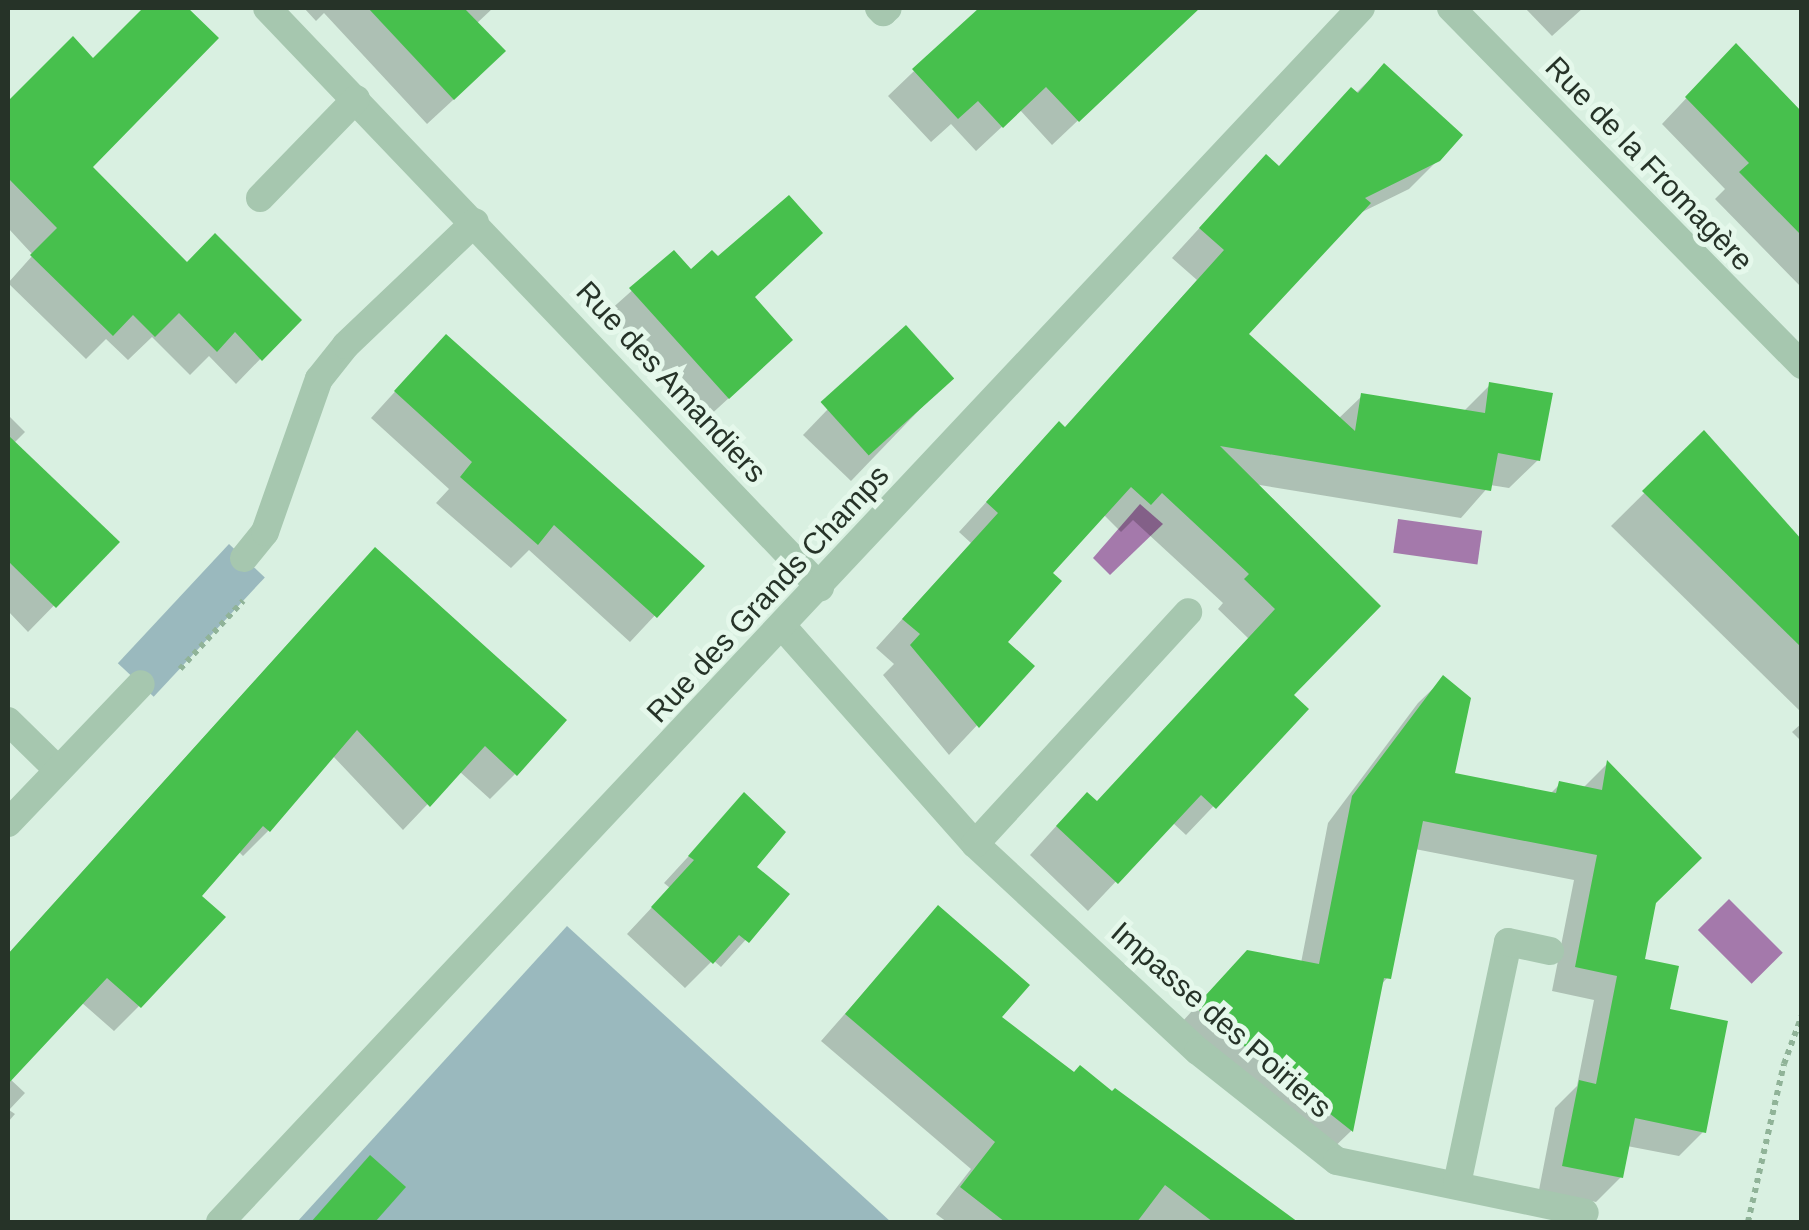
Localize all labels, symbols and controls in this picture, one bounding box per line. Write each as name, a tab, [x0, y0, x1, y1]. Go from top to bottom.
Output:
street label: Rue de la Fromagère	[1538, 50, 1760, 278]
street label: Rue des Amandiers	[568, 273, 774, 491]
street label: Rue des Grands Champs	[639, 458, 897, 730]
street label: Impasse des Poiriers	[1103, 915, 1339, 1125]

